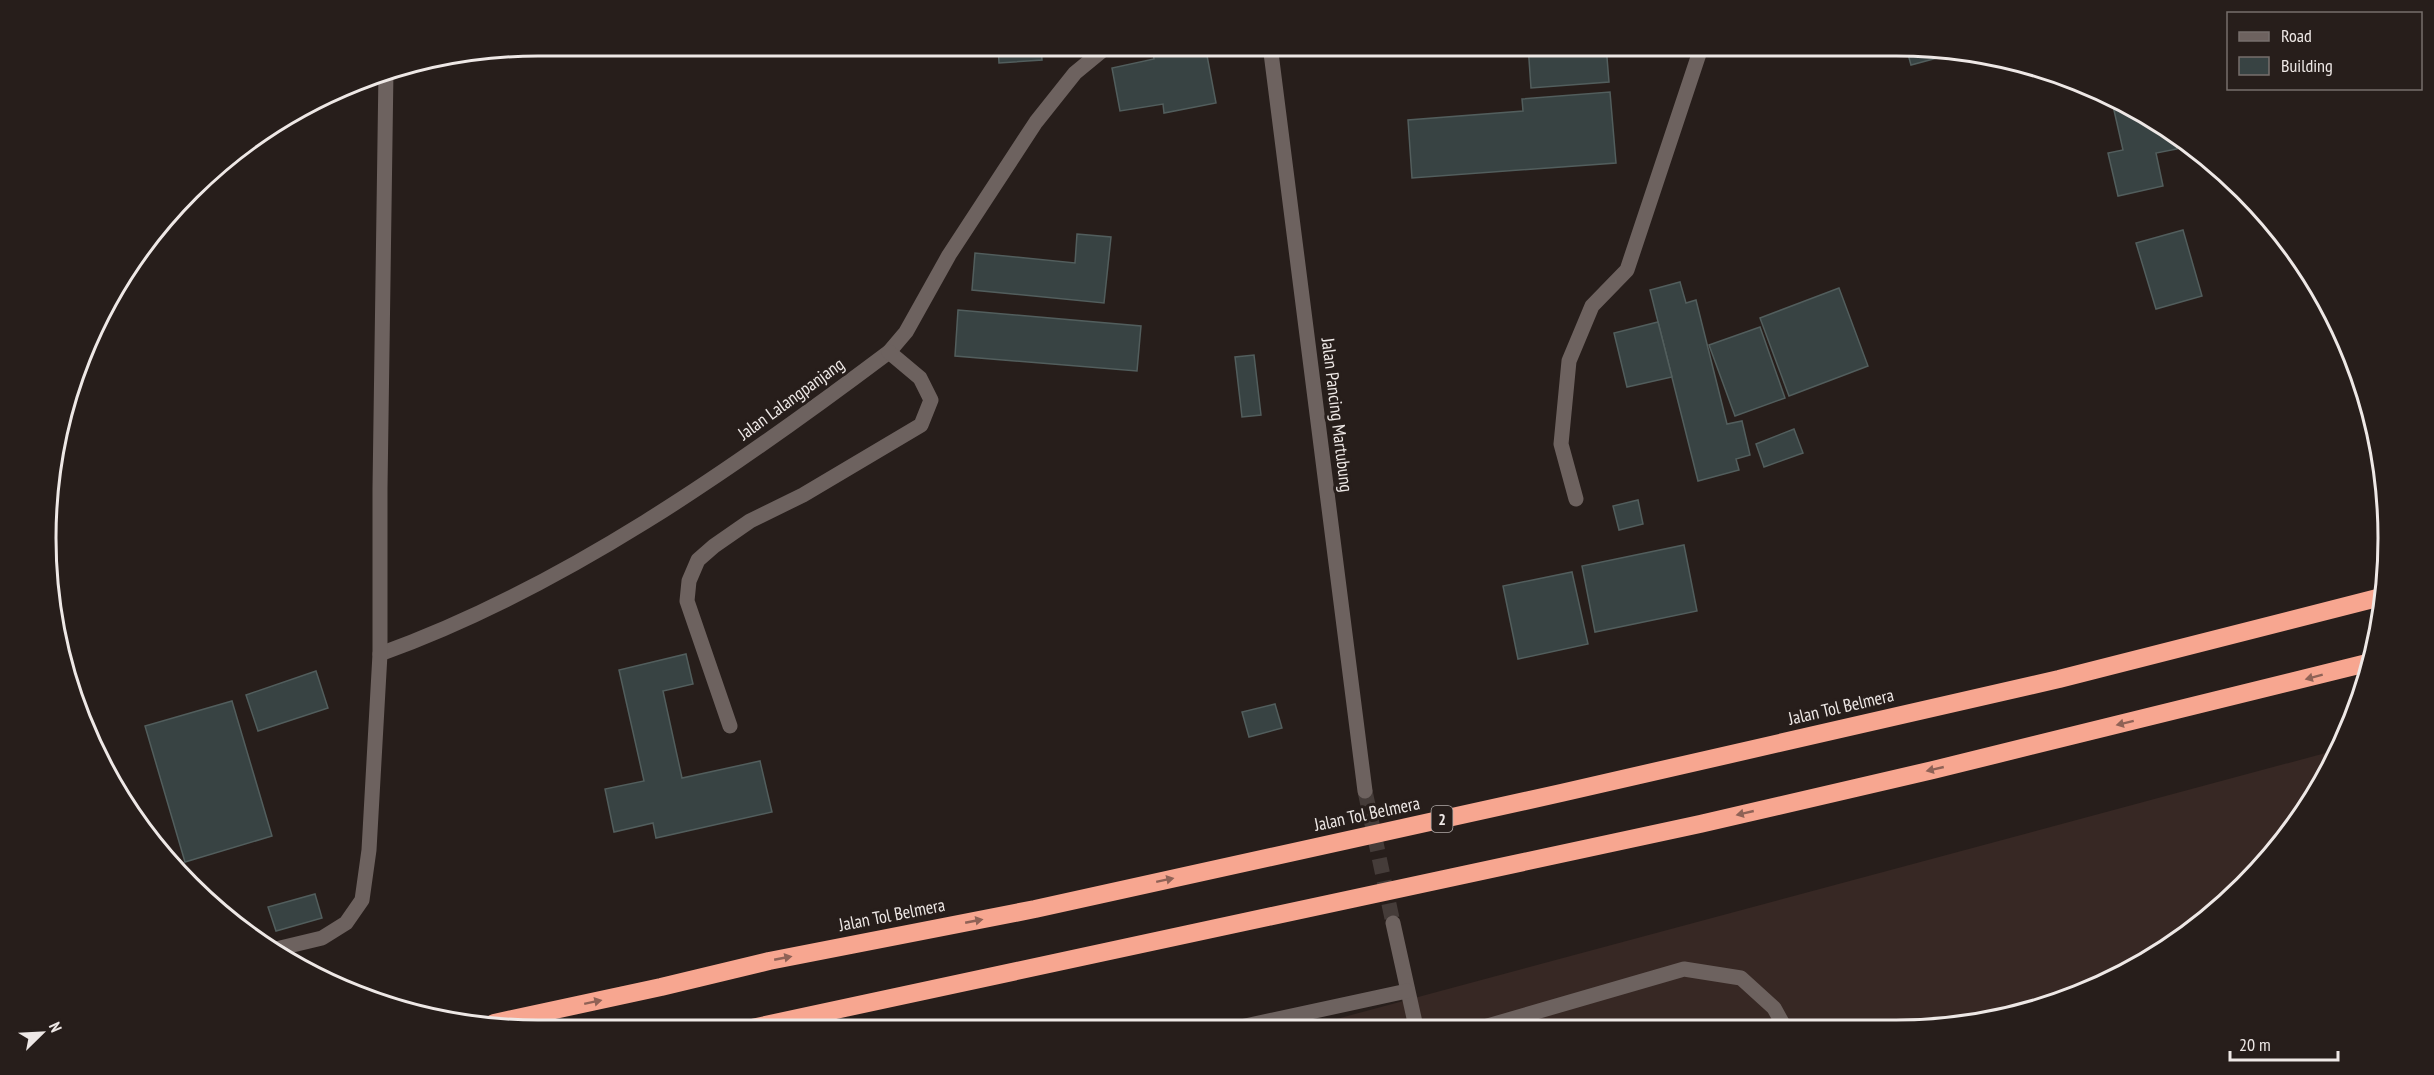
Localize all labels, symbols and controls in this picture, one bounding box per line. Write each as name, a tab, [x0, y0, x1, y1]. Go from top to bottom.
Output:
legend	[2227, 12, 2422, 90]
text: Road	[2281, 24, 2312, 47]
text: Building	[2281, 54, 2333, 77]
street label: Jalan Pancing Martubung	[1316, 335, 1358, 493]
street label: Jalan Lalangpanjang	[732, 352, 848, 445]
one-way arrow	[2305, 672, 2323, 682]
street label: Jalan Tol Belmera	[1785, 683, 1896, 730]
one-way arrow	[2116, 719, 2134, 729]
one-way arrow	[1926, 765, 1944, 775]
street label: Jalan Tol Belmera	[1311, 791, 1422, 836]
road number: 2	[1432, 806, 1452, 832]
one-way arrow	[1735, 809, 1754, 818]
one-way arrow	[1155, 875, 1174, 884]
street label: Jalan Tol Belmera	[836, 893, 947, 936]
one-way arrow	[965, 916, 984, 925]
one-way arrow	[773, 953, 792, 962]
one-way arrow	[583, 997, 602, 1006]
north arrow	[12, 1003, 72, 1063]
text: N	[45, 1019, 67, 1035]
scale bar	[2230, 1024, 2338, 1062]
text: 20 m	[2239, 1033, 2271, 1056]

